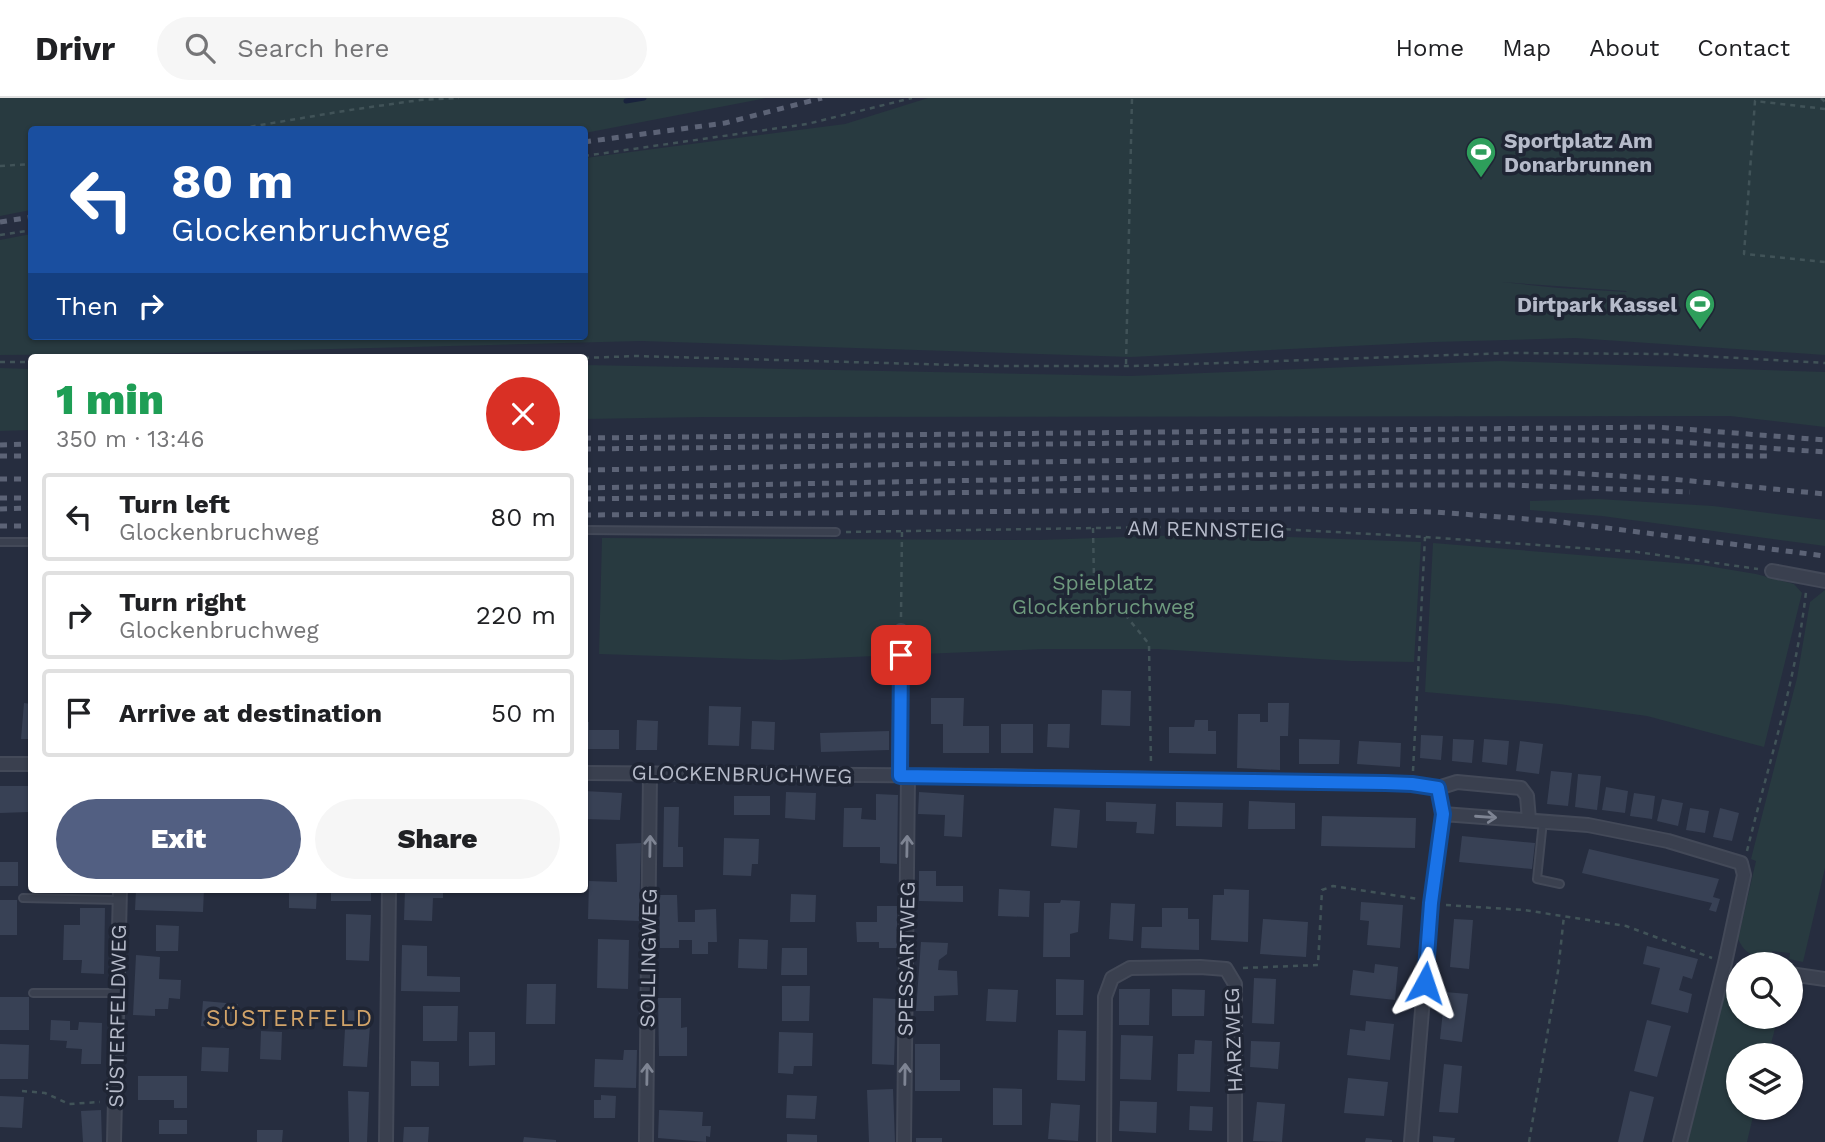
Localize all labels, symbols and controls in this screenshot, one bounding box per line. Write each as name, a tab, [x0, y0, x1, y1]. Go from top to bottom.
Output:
search box	[157, 17, 647, 80]
text: Drivr	[35, 29, 115, 68]
icon: search	[181, 29, 219, 67]
text: Search here	[237, 33, 390, 63]
text: Home	[1396, 34, 1464, 62]
text: Map	[1502, 34, 1551, 62]
text: About	[1589, 34, 1659, 62]
text: Contact	[1697, 34, 1790, 62]
place label: Sportplatz Am Donarbrunnen	[1504, 128, 1653, 177]
sports icon: Sportplatz Am Donarbrunnen	[1464, 135, 1498, 179]
text: 80 m	[171, 152, 293, 210]
icon: left	[56, 154, 147, 245]
text: Glockenbruchweg	[171, 211, 449, 249]
icon: right	[132, 287, 170, 325]
sports icon: Dirtpark Kassel	[1683, 287, 1717, 331]
text: Then	[56, 291, 118, 321]
place label: Dirtpark Kassel	[1517, 292, 1677, 317]
text: 1 min	[56, 375, 164, 424]
button: close	[486, 377, 560, 451]
text: 350 m · 13:46	[56, 426, 205, 453]
text: Turn left	[119, 489, 230, 519]
icon: left	[60, 498, 98, 536]
text: 80 m	[490, 502, 556, 532]
street label: AM RENNSTEIG	[1127, 515, 1285, 543]
text: Glockenbruchweg	[119, 519, 319, 546]
park label: Spielplatz Glockenbruchweg	[1012, 570, 1195, 619]
text: Turn right	[119, 587, 246, 617]
icon: right	[60, 596, 98, 634]
text: 220 m	[476, 600, 556, 630]
text: Glockenbruchweg	[119, 617, 319, 644]
pin	[871, 625, 931, 685]
icon: arrive	[882, 636, 920, 674]
icon: arrive	[60, 694, 98, 732]
text: Arrive at destination	[119, 698, 382, 728]
text: 50 m	[491, 698, 556, 728]
street label: GLOCKENBRUCHWEG	[631, 760, 853, 788]
button: Exit	[56, 799, 301, 879]
button: Share	[315, 799, 560, 879]
one-way arrow	[1474, 811, 1497, 824]
one-way arrow	[643, 835, 656, 858]
one-way arrow	[900, 835, 914, 858]
street label: SPESSARTWEG	[892, 881, 920, 1037]
street label: SOLLINGWEG	[634, 888, 662, 1028]
street label: SÜSTERFELDWEG	[103, 924, 131, 1108]
position arrow	[1388, 946, 1462, 1020]
map controls	[1726, 952, 1803, 1120]
button: search	[1726, 952, 1803, 1029]
street label: HARZWEG	[1219, 987, 1247, 1093]
district label: SÜSTERFELD	[206, 1005, 374, 1032]
button: layers	[1726, 1043, 1803, 1120]
one-way arrow	[640, 1063, 654, 1086]
one-way arrow	[898, 1063, 911, 1086]

